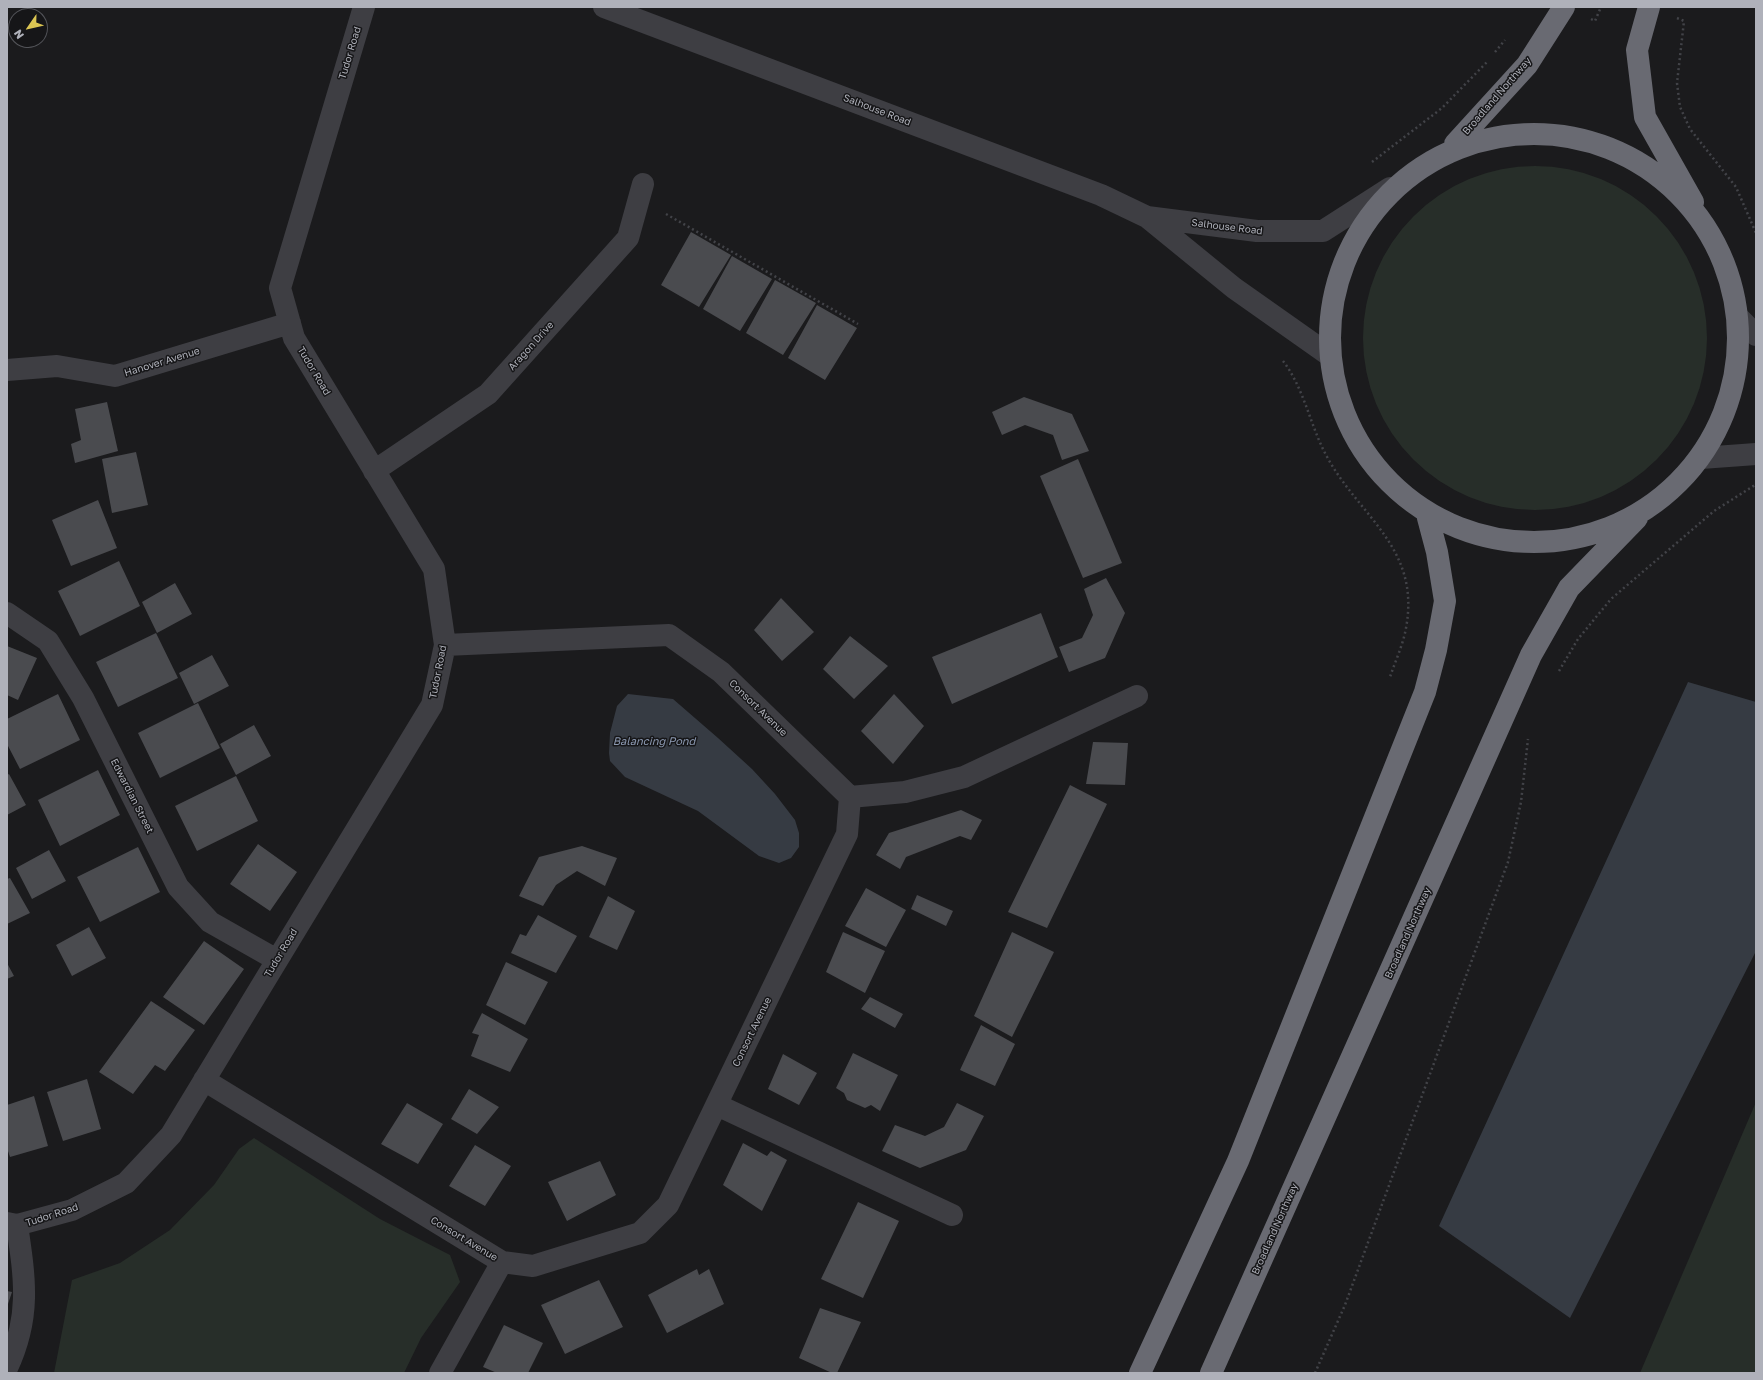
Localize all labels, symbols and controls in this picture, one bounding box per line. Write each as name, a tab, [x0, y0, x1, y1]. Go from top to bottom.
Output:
north arrow	[8, 8, 48, 48]
street label: Tudor Road	[336, 25, 364, 81]
text: N	[11, 27, 26, 42]
street label: Broadland Northway	[1460, 55, 1534, 137]
street label: Salhouse Road	[841, 92, 913, 128]
street label: Salhouse Road	[1191, 217, 1263, 237]
street label: Aragon Drive	[506, 319, 556, 373]
street label: Hanover Avenue	[123, 345, 201, 379]
street label: Tudor Road	[295, 345, 333, 397]
street label: Tudor Road	[427, 644, 449, 700]
street label: Consort Avenue	[726, 677, 790, 739]
water label: Balancing Pond	[613, 735, 695, 749]
street label: Edwardian Street	[108, 757, 156, 835]
street label: Broadland Northway	[1382, 885, 1434, 981]
street label: Tudor Road	[262, 927, 300, 979]
street label: Consort Avenue	[730, 995, 774, 1069]
street label: Broadland Northway	[1249, 1181, 1301, 1277]
street label: Tudor Road	[24, 1201, 80, 1229]
street label: Consort Avenue	[428, 1214, 500, 1264]

